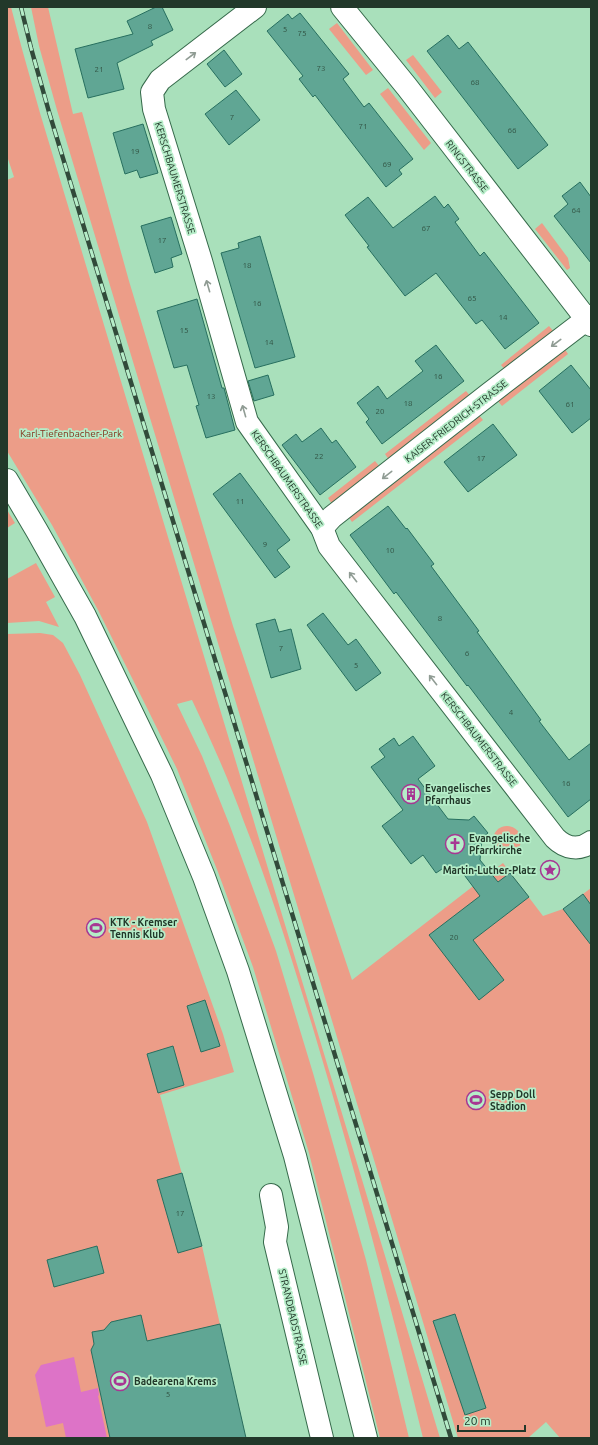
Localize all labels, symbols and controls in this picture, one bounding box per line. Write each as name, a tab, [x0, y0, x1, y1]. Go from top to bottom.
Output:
house number: 8	[148, 22, 153, 31]
house number: 5	[283, 25, 287, 34]
house number: 75	[297, 29, 307, 38]
one-way arrow	[185, 52, 196, 61]
house number: 73	[316, 64, 326, 73]
house number: 21	[94, 65, 104, 74]
house number: 68	[470, 78, 480, 87]
house number: 7	[230, 113, 234, 122]
street label: KERSCHBAUMERSTRASSE	[153, 121, 197, 236]
house number: 71	[358, 122, 368, 131]
house number: 66	[507, 126, 517, 135]
street label: RINGSTRASSE	[443, 138, 491, 194]
house number: 19	[130, 147, 140, 156]
house number: 69	[382, 160, 392, 169]
house number: 64	[571, 206, 581, 215]
house number: 67	[421, 224, 431, 233]
house number: 17	[157, 236, 167, 245]
house number: 18	[242, 261, 252, 270]
one-way arrow	[204, 280, 212, 293]
house number: 65	[467, 294, 477, 303]
house number: 16	[252, 299, 262, 308]
house number: 14	[498, 313, 508, 322]
house number: 15	[179, 326, 189, 335]
house number: 14	[264, 338, 274, 347]
one-way arrow	[550, 339, 561, 348]
house number: 16	[433, 372, 443, 381]
street label: KAISER-FRIEDRICH-STRASSE	[403, 377, 510, 464]
house number: 13	[206, 392, 216, 401]
house number: 18	[403, 399, 413, 408]
house number: 61	[565, 400, 575, 409]
one-way arrow	[240, 405, 247, 418]
house number: 20	[375, 407, 385, 416]
park label: Karl-Tiefenbacher-Park	[20, 428, 122, 439]
street label: KERSCHBAUMERSTRASSE	[249, 428, 325, 530]
house number: 22	[314, 452, 324, 461]
house number: 17	[476, 454, 486, 463]
one-way arrow	[381, 470, 392, 479]
house number: 11	[235, 497, 245, 506]
house number: 9	[263, 540, 267, 549]
house number: 10	[385, 546, 395, 555]
one-way arrow	[349, 572, 358, 583]
house number: 8	[438, 614, 443, 623]
house number: 7	[279, 644, 283, 653]
house number: 6	[465, 649, 470, 658]
house number: 5	[354, 661, 358, 670]
one-way arrow	[429, 675, 437, 686]
street label: KERSCHBAUMERSTRASSE	[439, 690, 519, 789]
house number: 4	[509, 708, 514, 717]
house number: 16	[561, 779, 571, 788]
building icon: Evangelisches Pfarrhaus	[400, 783, 422, 805]
place label: Evangelisches Pfarrhaus	[425, 783, 491, 806]
church icon: Evangelische Pfarrkirche	[444, 833, 466, 855]
place label: Evangelische Pfarrkirche	[469, 833, 530, 856]
place icon: Martin-Luther-Platz	[539, 859, 561, 881]
place label: Martin-Luther-Platz	[443, 865, 536, 876]
sports icon: KTK - Kremser Tennis Klub	[85, 917, 107, 939]
place label: KTK - Kremser Tennis Klub	[110, 917, 178, 940]
house number: 20	[449, 933, 459, 942]
sports icon: Sepp Doll Stadion	[465, 1089, 487, 1111]
place label: Sepp Doll Stadion	[490, 1089, 535, 1112]
house number: 17	[175, 1209, 185, 1218]
street label: STRANDBADSTRASSE	[277, 1268, 309, 1366]
sports icon: Badearena Krems	[109, 1370, 131, 1392]
place label: Badearena Krems	[134, 1376, 217, 1387]
house number: 5	[166, 1390, 170, 1399]
scale bar	[458, 1407, 525, 1433]
text: 20 m	[464, 1414, 491, 1427]

